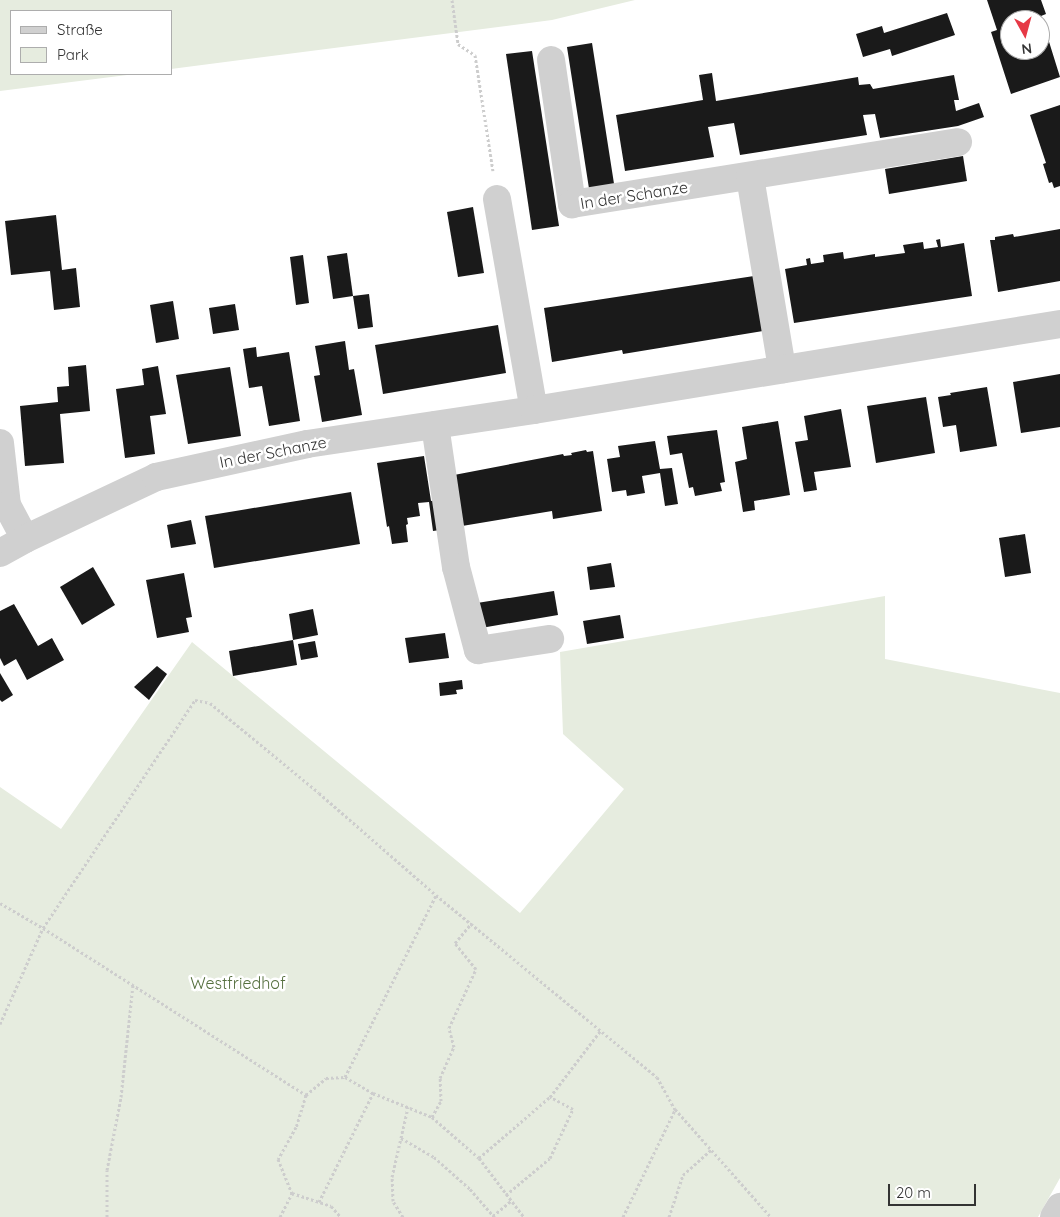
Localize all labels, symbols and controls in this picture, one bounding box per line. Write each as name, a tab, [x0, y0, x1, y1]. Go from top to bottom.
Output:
legend	[10, 10, 172, 75]
north arrow	[1000, 10, 1050, 60]
text: Straße	[57, 20, 103, 39]
text: N	[1021, 39, 1033, 58]
text: Park	[57, 45, 89, 64]
street label: In der Schanze	[579, 177, 689, 213]
street label: In der Schanze	[218, 432, 328, 472]
park label: Westfriedhof	[190, 973, 286, 993]
scale bar	[890, 1174, 978, 1206]
text: 20 m	[896, 1183, 931, 1202]

